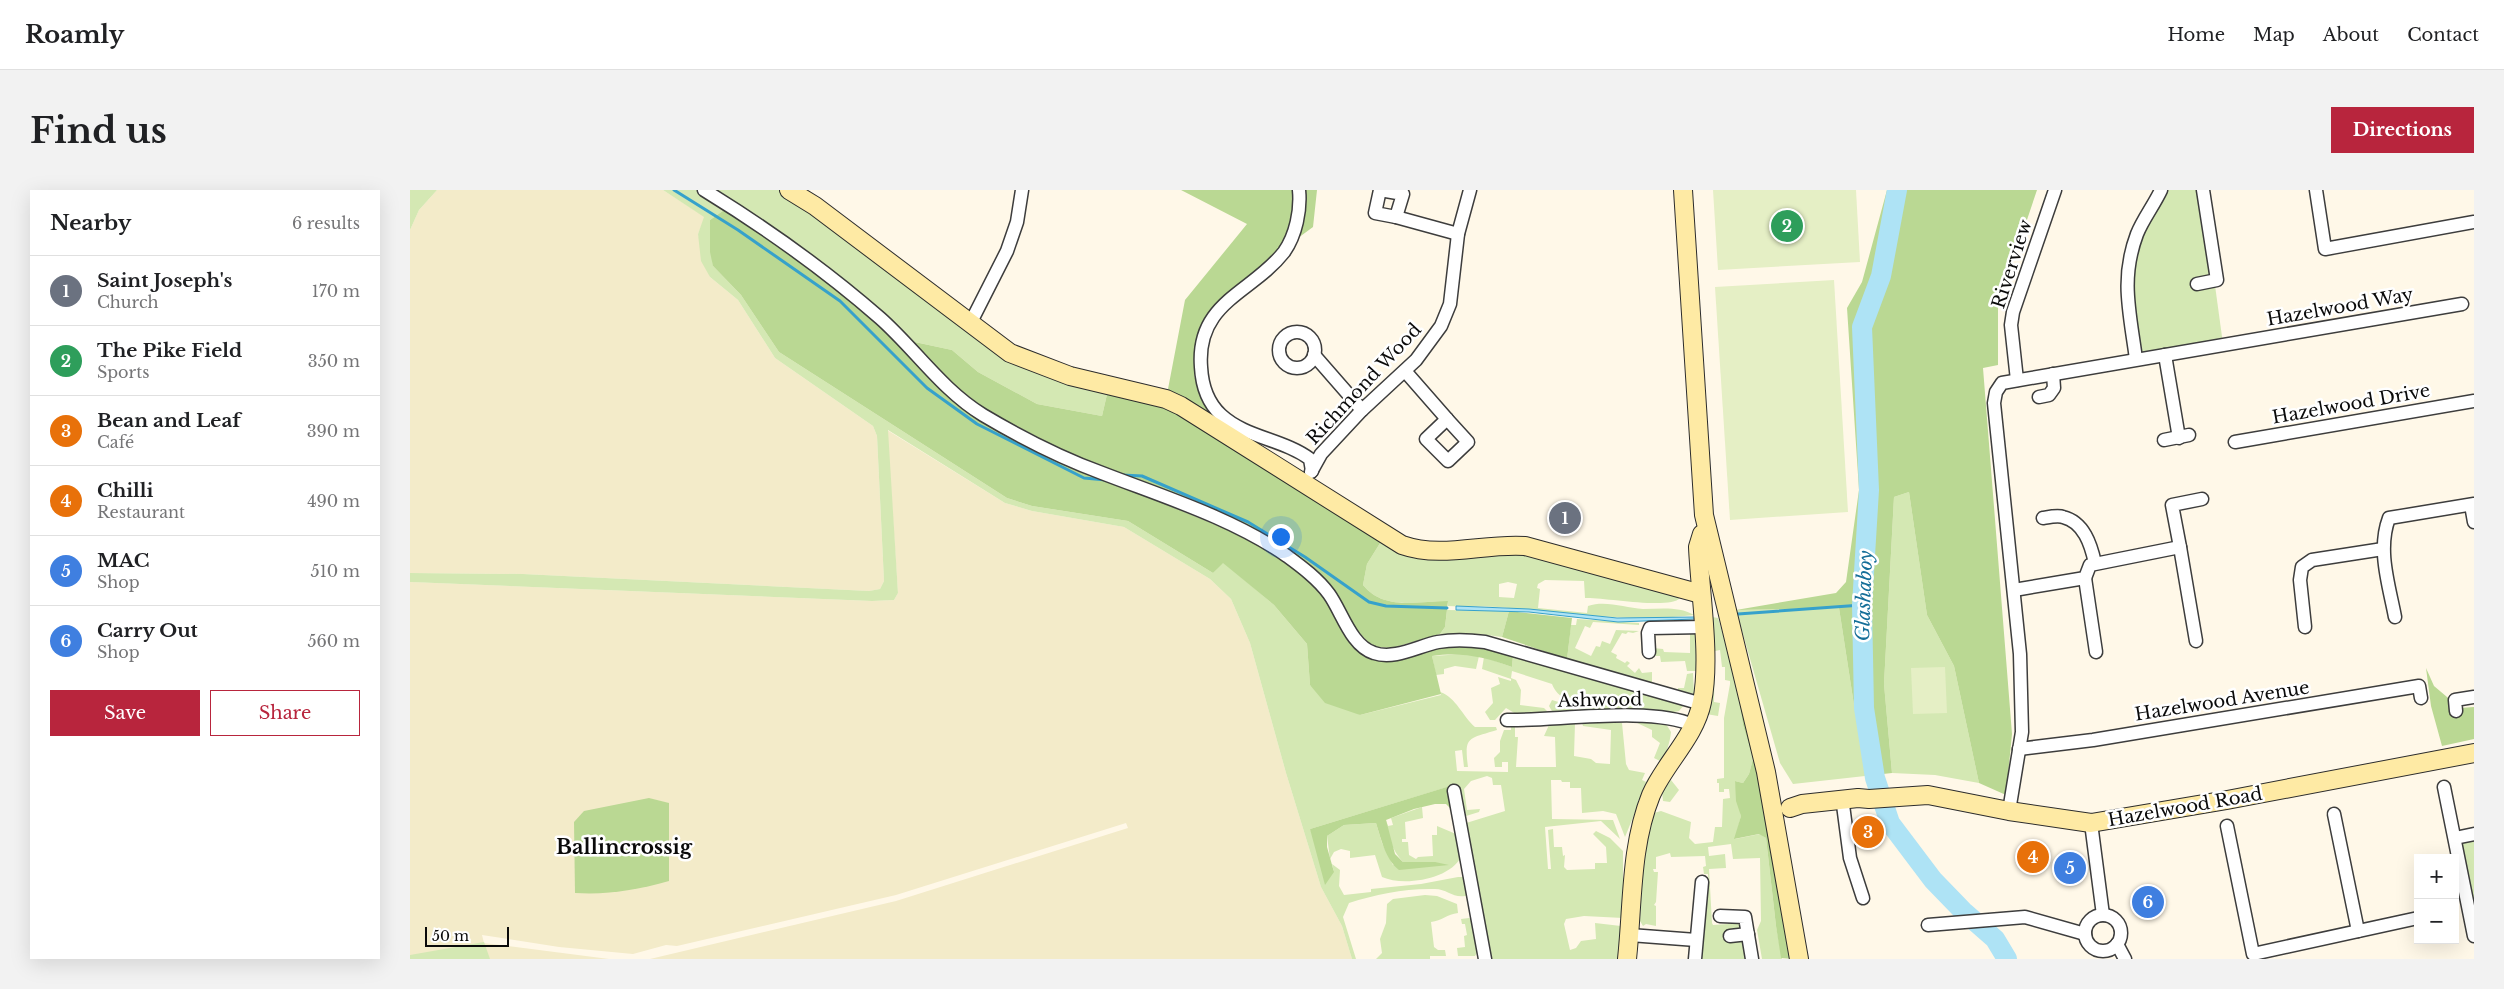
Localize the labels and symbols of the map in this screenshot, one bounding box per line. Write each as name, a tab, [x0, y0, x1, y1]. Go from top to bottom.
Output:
pin: 2	[1771, 207, 1803, 245]
street label: Riverview	[1987, 216, 2037, 311]
street label: Hazelwood Way	[2265, 283, 2416, 331]
street label: Richmond Wood	[1302, 319, 1426, 449]
street label: Hazelwood Drive	[2270, 379, 2432, 429]
pin: 1	[1549, 499, 1581, 537]
your location	[1268, 524, 1294, 550]
water label: Glashaboy	[1851, 550, 1877, 642]
street label: Hazelwood Avenue	[2133, 676, 2311, 726]
street label: Ashwood	[1556, 688, 1643, 712]
street label: Hazelwood Road	[2106, 783, 2264, 831]
pin: 3	[1852, 813, 1884, 851]
district label: Ballincrossig	[556, 835, 693, 859]
pin: 4	[2017, 838, 2049, 876]
pin: 5	[2054, 849, 2086, 887]
pin: 6	[2132, 883, 2164, 921]
scale bar	[425, 924, 509, 947]

